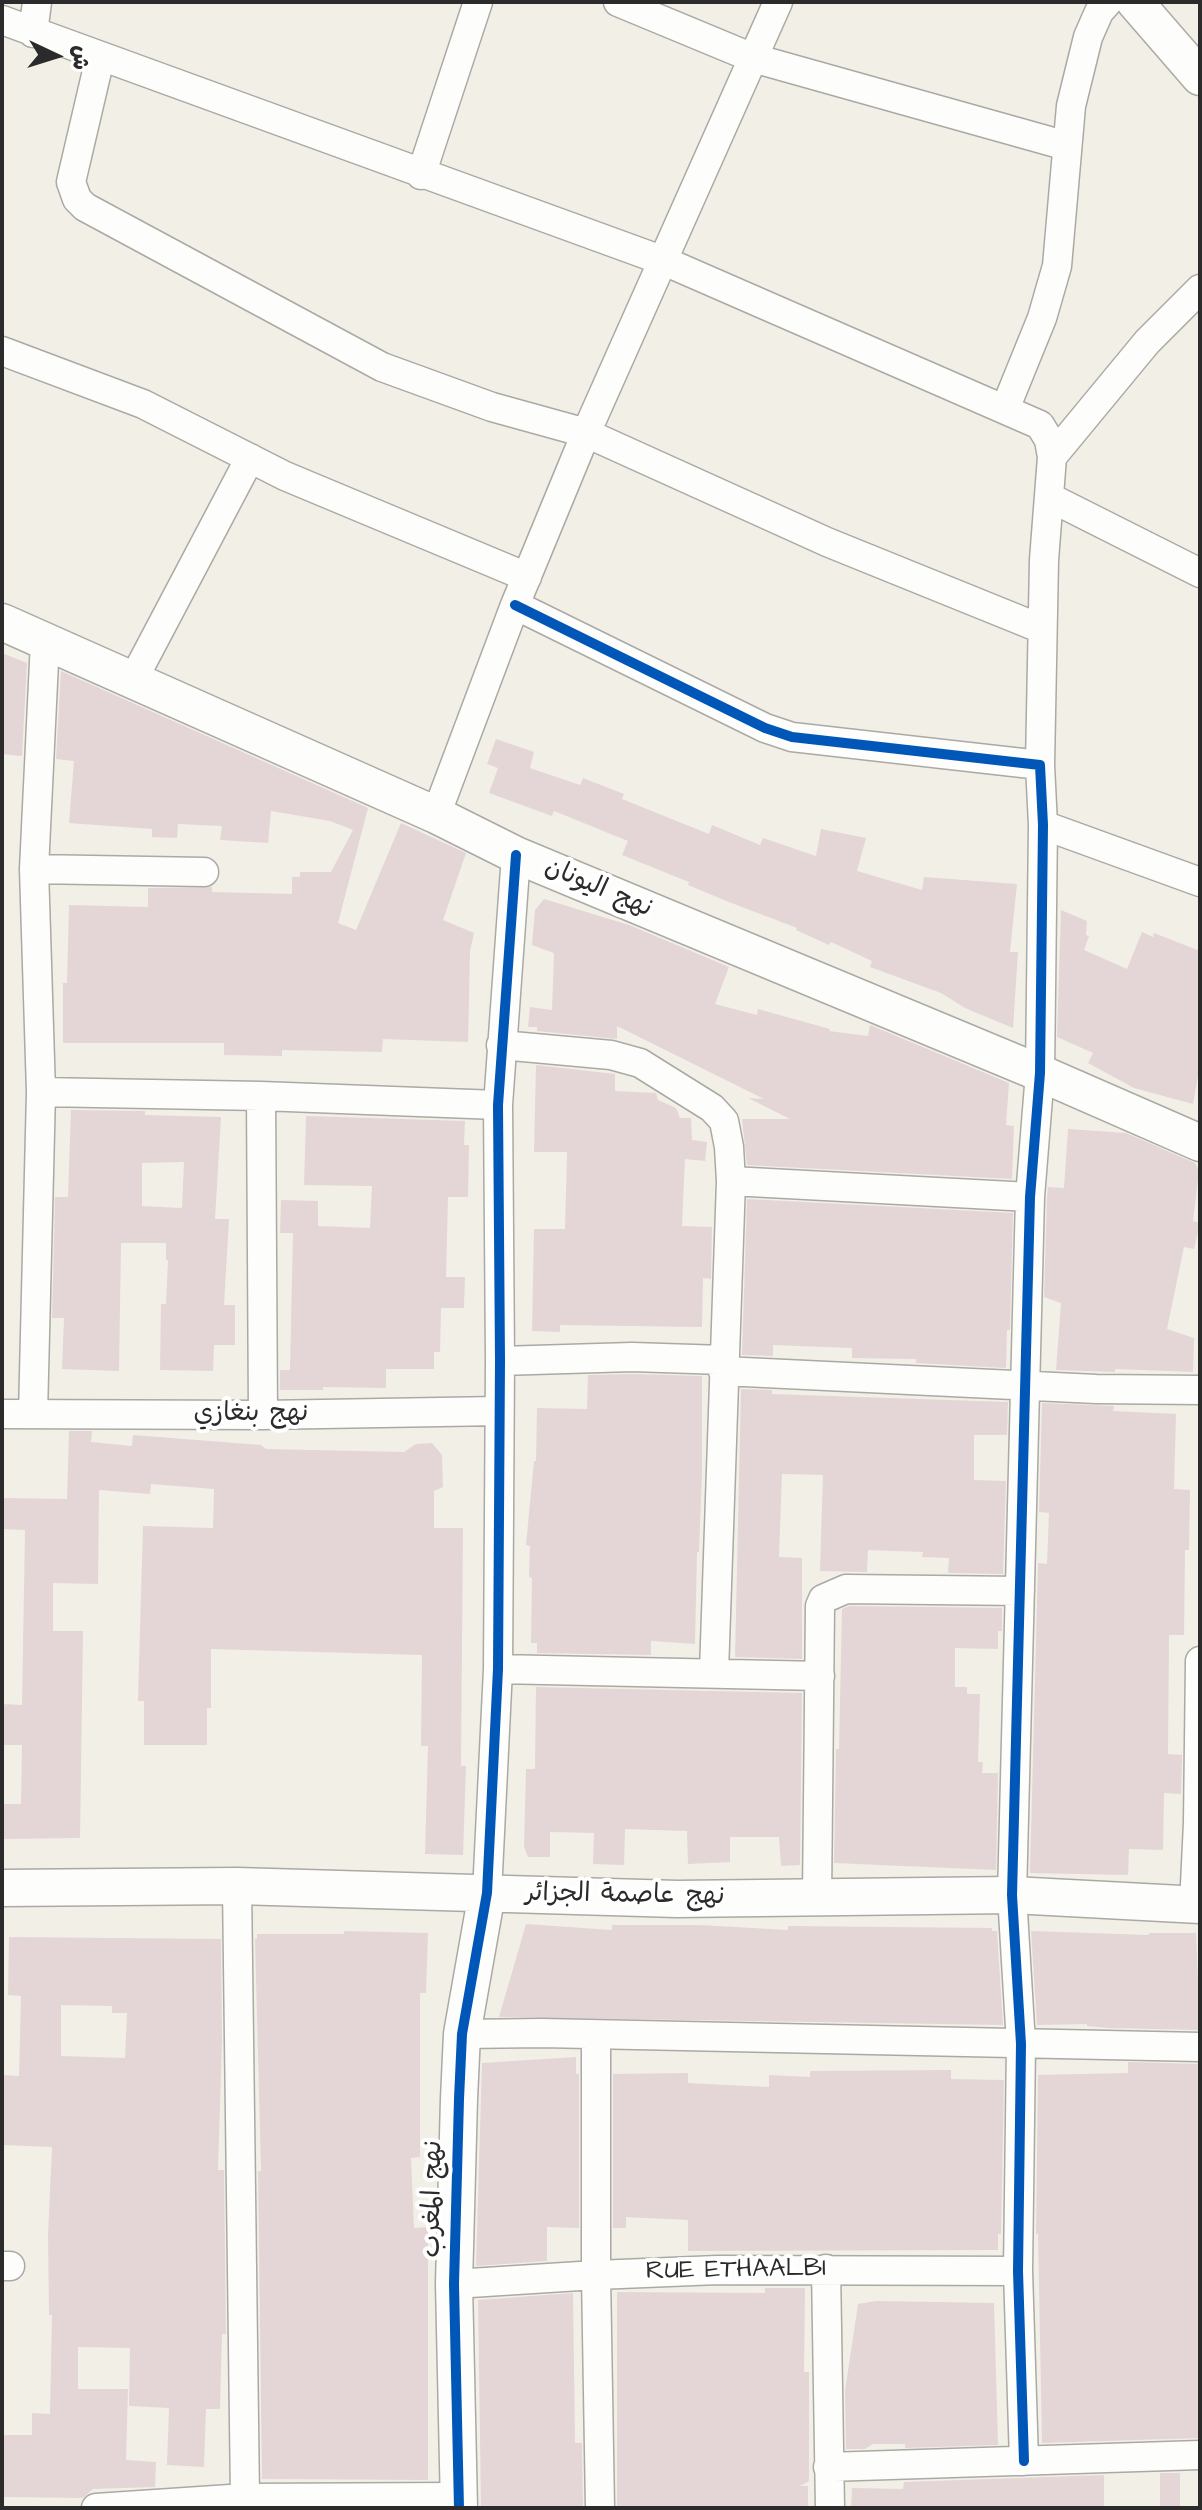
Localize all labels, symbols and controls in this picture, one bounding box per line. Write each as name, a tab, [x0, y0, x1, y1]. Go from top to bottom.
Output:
north arrow	[16, 16, 96, 96]
text: ش	[64, 45, 97, 71]
street label: نهج اليونان	[540, 852, 656, 926]
street label: نهج بنغازي	[194, 1399, 308, 1431]
street label: نهج عاصمة الجزائر	[525, 1879, 725, 1913]
street label: نهج المغرب	[417, 2140, 451, 2258]
street label: RUE ETHAALBI	[646, 2254, 826, 2288]

